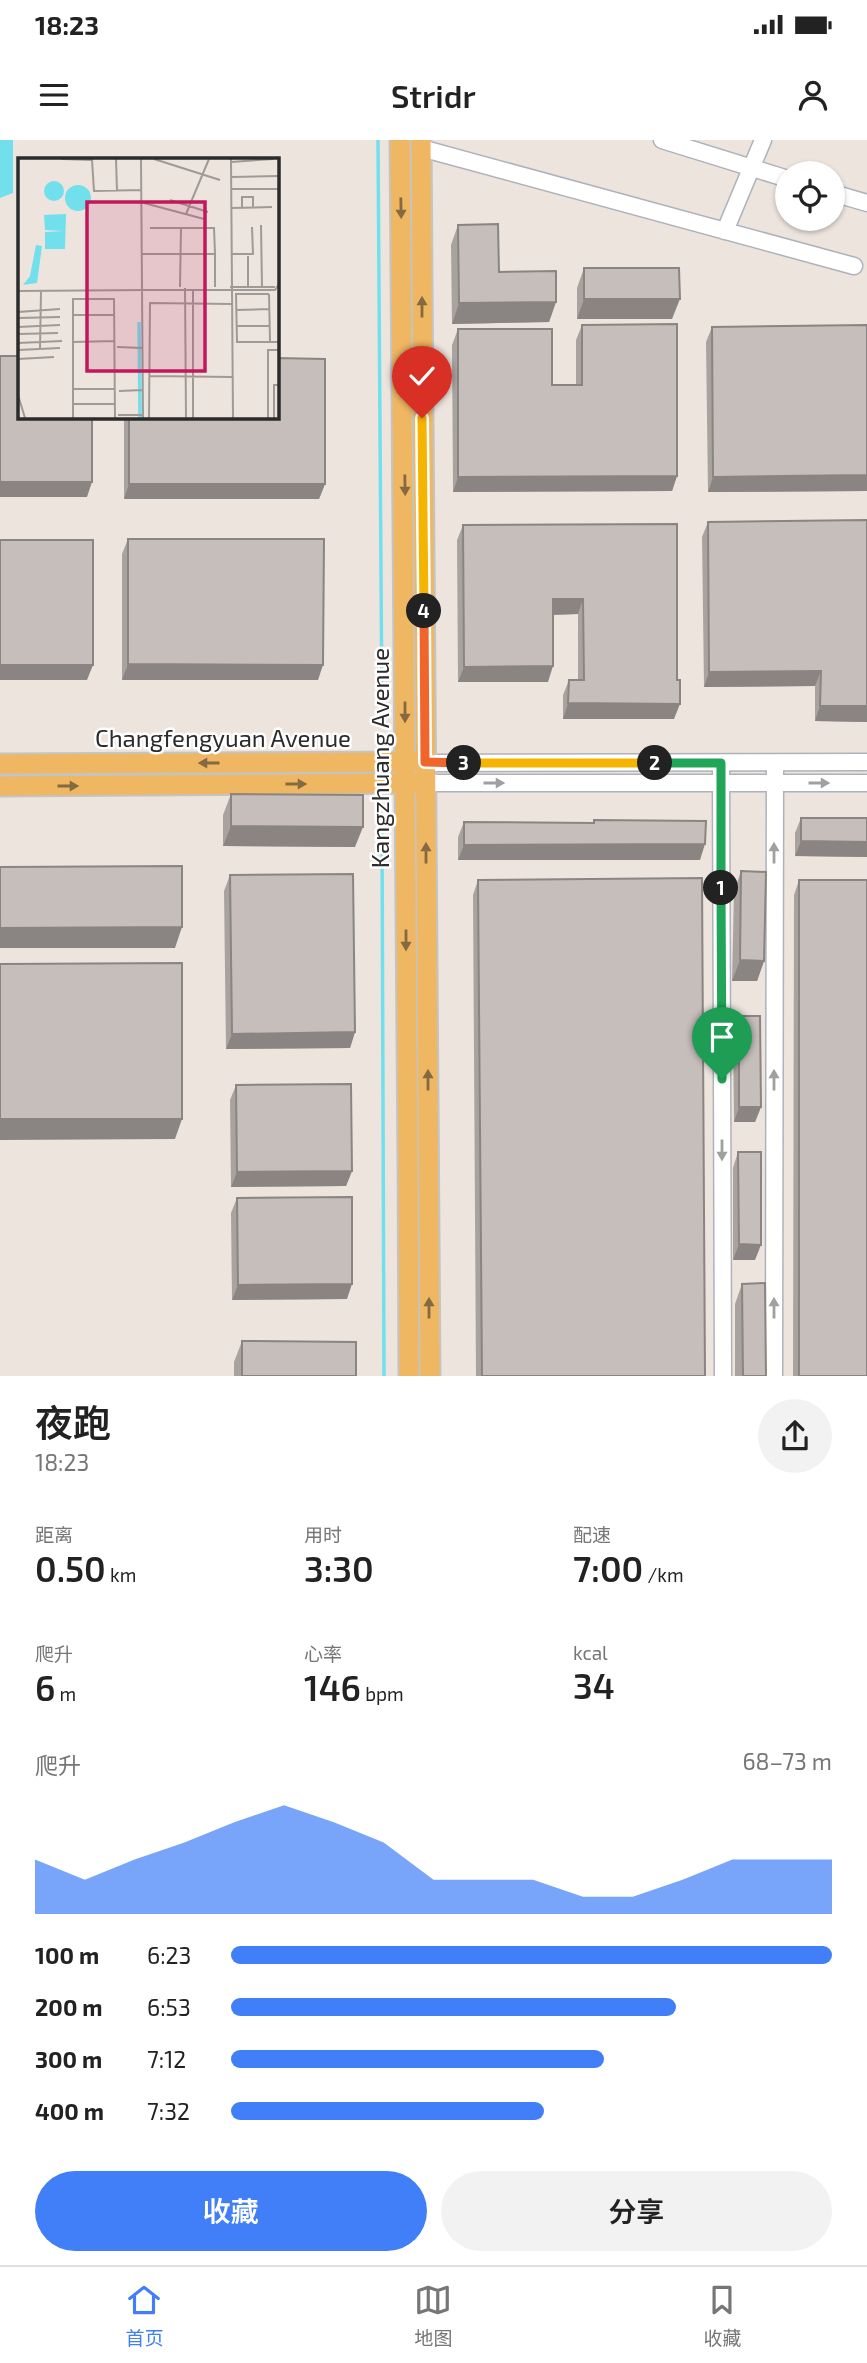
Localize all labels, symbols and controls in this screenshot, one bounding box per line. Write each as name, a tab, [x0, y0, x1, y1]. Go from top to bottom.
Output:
text: 18:23	[35, 9, 99, 40]
icon: menu	[35, 76, 73, 114]
text: Stridr	[391, 76, 476, 114]
icon: person	[794, 76, 832, 114]
inset map	[18, 158, 278, 418]
map controls	[775, 161, 845, 231]
button: locate	[775, 161, 845, 231]
one-way arrow	[395, 197, 407, 219]
one-way arrow	[416, 296, 428, 318]
pin	[392, 346, 452, 418]
icon: check	[403, 357, 441, 395]
one-way arrow	[399, 474, 411, 496]
pin: 4	[406, 594, 442, 629]
text: 4	[417, 599, 430, 622]
street label: Kangzhuang Avenue	[365, 648, 394, 868]
one-way arrow	[399, 701, 411, 723]
street label: Changfengyuan Avenue	[95, 723, 351, 752]
pin: 3	[447, 746, 482, 780]
pin: 2	[638, 746, 672, 780]
text: 3	[458, 751, 469, 774]
text: 2	[649, 751, 660, 774]
one-way arrow	[198, 757, 220, 769]
one-way arrow	[483, 777, 505, 789]
one-way arrow	[808, 777, 830, 789]
one-way arrow	[285, 778, 307, 790]
one-way arrow	[57, 780, 79, 792]
one-way arrow	[420, 842, 432, 864]
one-way arrow	[768, 842, 780, 864]
pin: 1	[704, 870, 738, 906]
text: 1	[716, 876, 725, 899]
one-way arrow	[400, 929, 412, 951]
pin	[692, 1007, 752, 1079]
icon: arrive	[703, 1018, 741, 1056]
one-way arrow	[422, 1069, 434, 1091]
one-way arrow	[768, 1069, 780, 1091]
one-way arrow	[716, 1139, 728, 1161]
one-way arrow	[424, 1297, 435, 1319]
one-way arrow	[768, 1297, 780, 1319]
text: 夜跑	[35, 1399, 111, 1445]
button: share	[758, 1399, 832, 1473]
text: 18:23	[35, 1448, 89, 1476]
text: 距离	[35, 1523, 73, 1546]
text: 用时	[304, 1523, 342, 1546]
text: 配速	[573, 1523, 611, 1546]
text: 0.50	[35, 1547, 106, 1589]
text: 3:30	[304, 1547, 374, 1589]
text: 7:00	[573, 1547, 643, 1589]
text: km	[106, 1563, 136, 1586]
text: /km	[643, 1563, 684, 1586]
text: kcal	[573, 1641, 608, 1664]
text: 爬升	[35, 1642, 73, 1665]
text: 心率	[304, 1642, 342, 1665]
text: 34	[573, 1664, 615, 1706]
text: 6	[35, 1666, 55, 1708]
text: 146	[304, 1666, 361, 1708]
text: m	[55, 1682, 76, 1705]
text: bpm	[361, 1682, 404, 1705]
text: 68–73 m	[742, 1747, 832, 1775]
text: 爬升	[35, 1751, 81, 1779]
text: 100 m	[35, 1941, 99, 1969]
text: 6:23	[147, 1941, 191, 1969]
text: 200 m	[35, 1993, 103, 2021]
text: 6:53	[147, 1993, 191, 2021]
text: 300 m	[35, 2045, 102, 2073]
text: 7:12	[147, 2045, 186, 2073]
text: 400 m	[35, 2097, 104, 2125]
text: 7:32	[147, 2097, 190, 2125]
button: 收藏	[35, 2171, 427, 2251]
button: 分享	[441, 2171, 832, 2251]
tab: 首页	[125, 2281, 164, 2350]
tab: 地图	[414, 2281, 453, 2350]
tab: 收藏	[703, 2281, 742, 2350]

